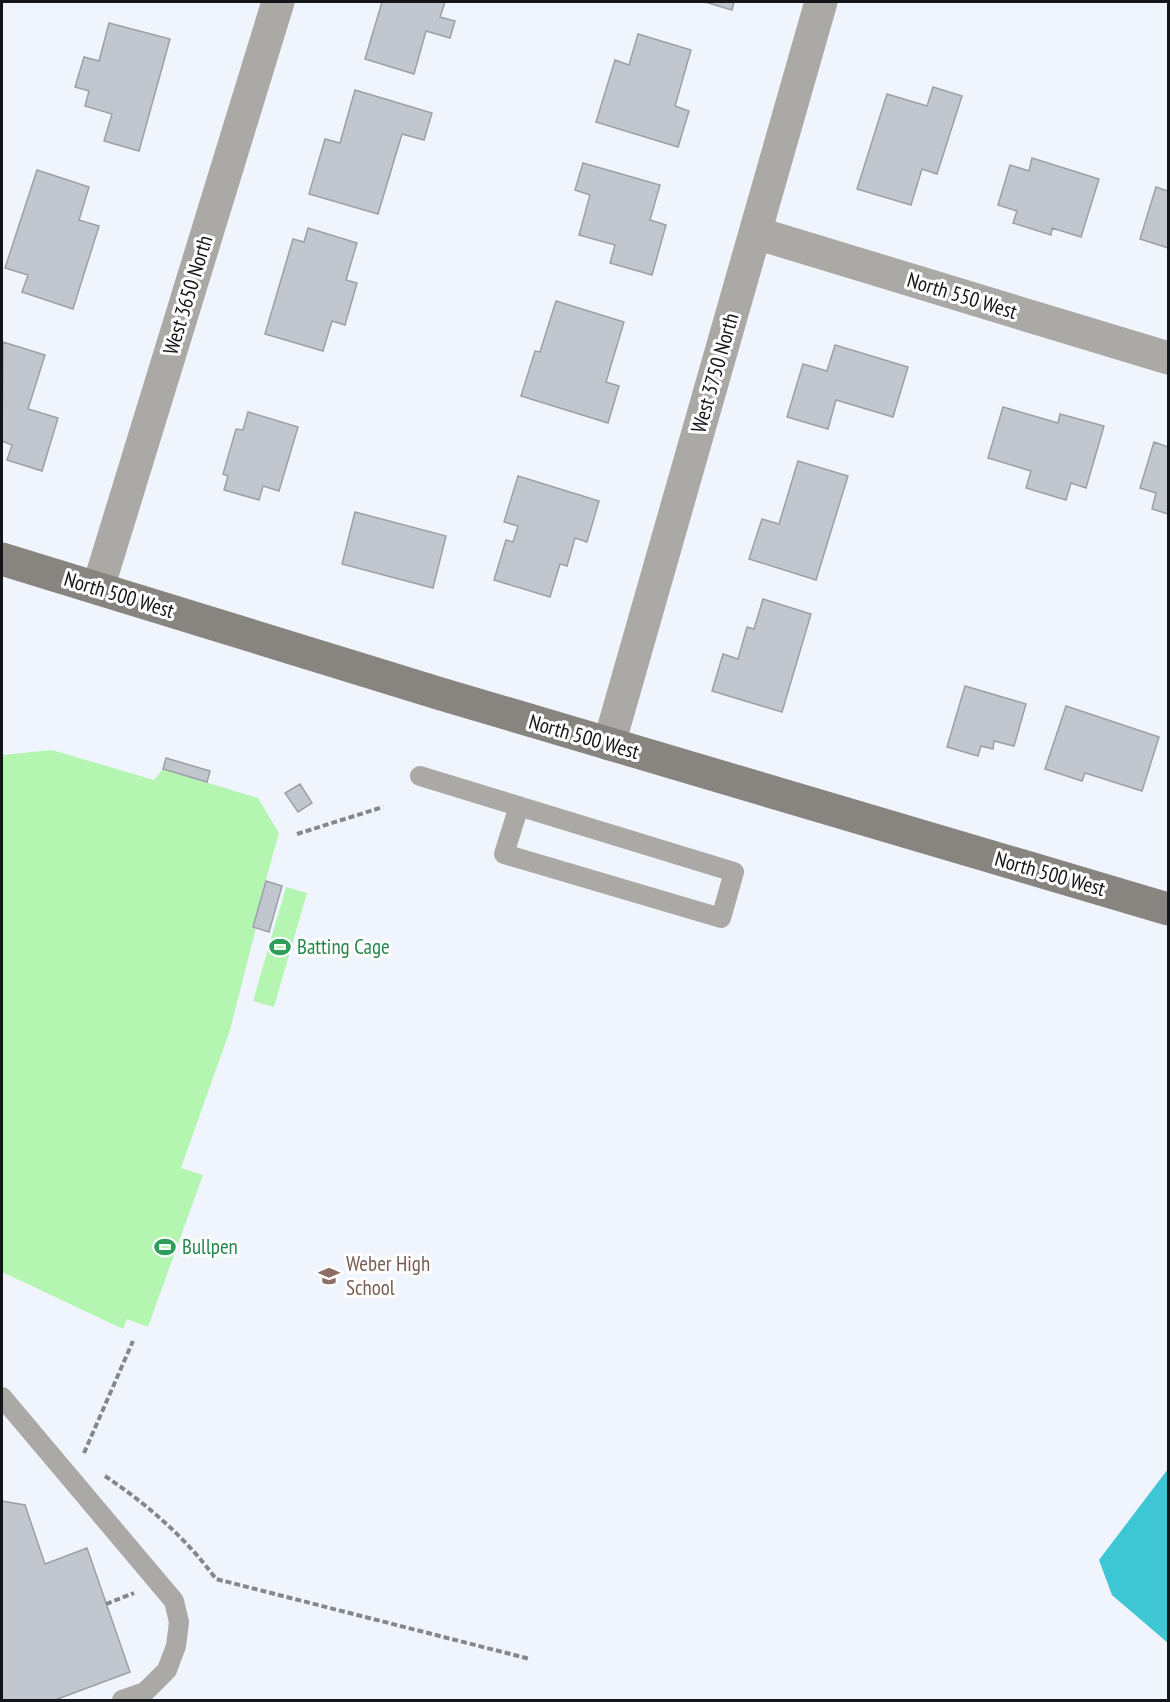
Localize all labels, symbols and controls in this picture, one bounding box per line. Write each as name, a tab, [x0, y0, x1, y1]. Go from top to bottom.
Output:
street label: West 3650 North	[157, 232, 218, 358]
street label: North 550 West	[904, 266, 1021, 325]
street label: West 3750 North	[685, 310, 744, 436]
street label: North 500 West	[61, 565, 178, 624]
street label: North 500 West	[526, 708, 643, 765]
street label: North 500 West	[992, 845, 1109, 902]
place label: Batting Cage	[297, 933, 390, 960]
sports icon: Batting Cage	[268, 935, 292, 959]
place label: Bullpen	[182, 1233, 238, 1260]
sports icon: Bullpen	[153, 1235, 177, 1259]
place label: Weber High School	[346, 1250, 430, 1301]
school or university icon: Weber High School	[317, 1264, 341, 1288]

